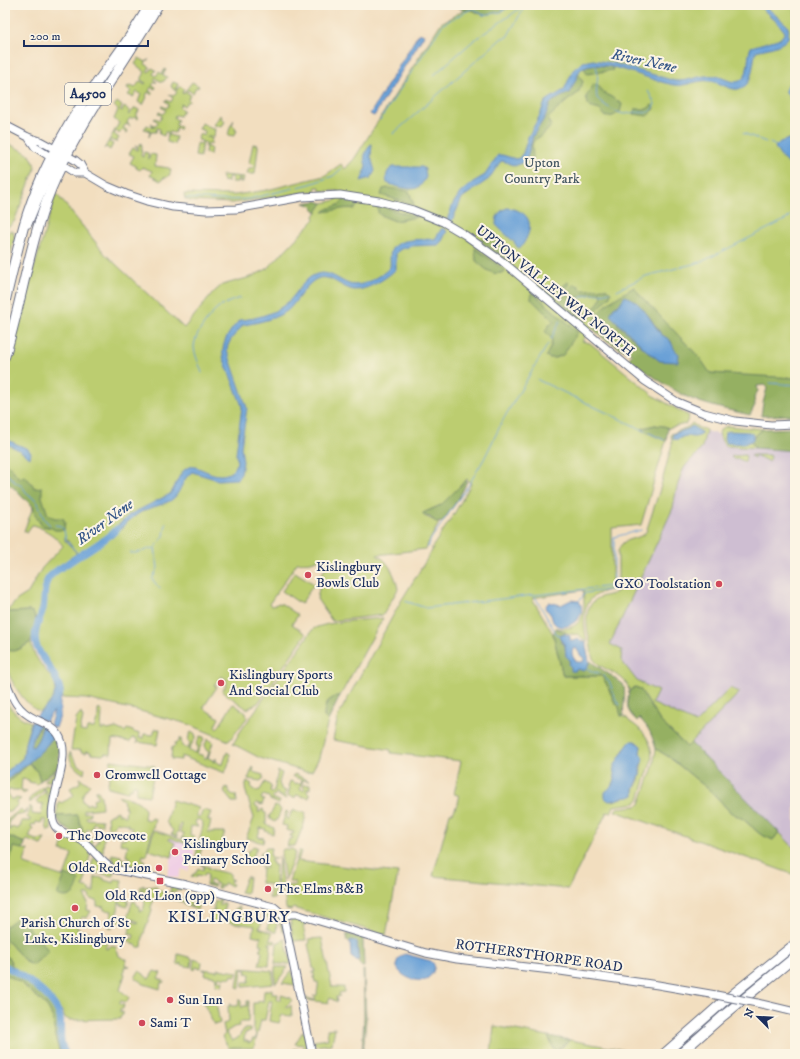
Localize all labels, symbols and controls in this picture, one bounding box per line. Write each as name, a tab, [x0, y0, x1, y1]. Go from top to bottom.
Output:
scale bar	[24, 22, 148, 48]
text: 200 m	[30, 29, 60, 44]
water label: River Nene	[609, 45, 679, 77]
road number: A4500	[65, 83, 111, 105]
park label: Upton Country Park	[504, 154, 580, 188]
street label: UPTON VALLEY WAY NORTH	[472, 221, 638, 361]
water label: River Nene	[72, 494, 138, 550]
place label: Kislingbury Bowls Club	[316, 558, 382, 592]
marker: Kislingbury Bowls Club	[303, 570, 313, 580]
place label: GXO Toolstation	[614, 575, 712, 593]
marker: GXO Toolstation	[714, 579, 724, 589]
place label: Kislingbury Sports And Social Club	[229, 666, 333, 700]
marker: Kislingbury Sports And Social Club	[216, 678, 226, 688]
place label: Cromwell Cottage	[105, 766, 207, 784]
marker: Cromwell Cottage	[92, 770, 102, 780]
place label: The Dovecote	[67, 827, 146, 845]
marker: The Dovecote	[54, 831, 64, 841]
place label: Kislingbury Primary School	[183, 835, 270, 869]
marker: Kislingbury Primary School	[170, 847, 180, 857]
place label: Olde Red Lion	[68, 859, 152, 877]
marker: Olde Red Lion	[154, 863, 164, 873]
marker: Old Red Lion (opp)	[155, 876, 165, 886]
place label: The Elms B&B	[276, 880, 364, 898]
marker: The Elms B&B	[263, 884, 273, 894]
place label: Old Red Lion (opp)	[105, 887, 215, 905]
marker: Parish Church of St Luke, Kislingbury	[70, 903, 80, 913]
district label: KISLINGBURY	[168, 907, 290, 927]
place label: Parish Church of St Luke, Kislingbury	[21, 914, 130, 948]
street label: ROTHERSTHORPE ROAD	[454, 935, 624, 977]
place label: Sun Inn	[178, 991, 224, 1009]
marker: Sun Inn	[165, 995, 175, 1005]
north arrow	[738, 997, 778, 1037]
text: N	[742, 1006, 758, 1020]
place label: Sami T	[150, 1014, 191, 1032]
marker: Sami T	[137, 1018, 147, 1028]

